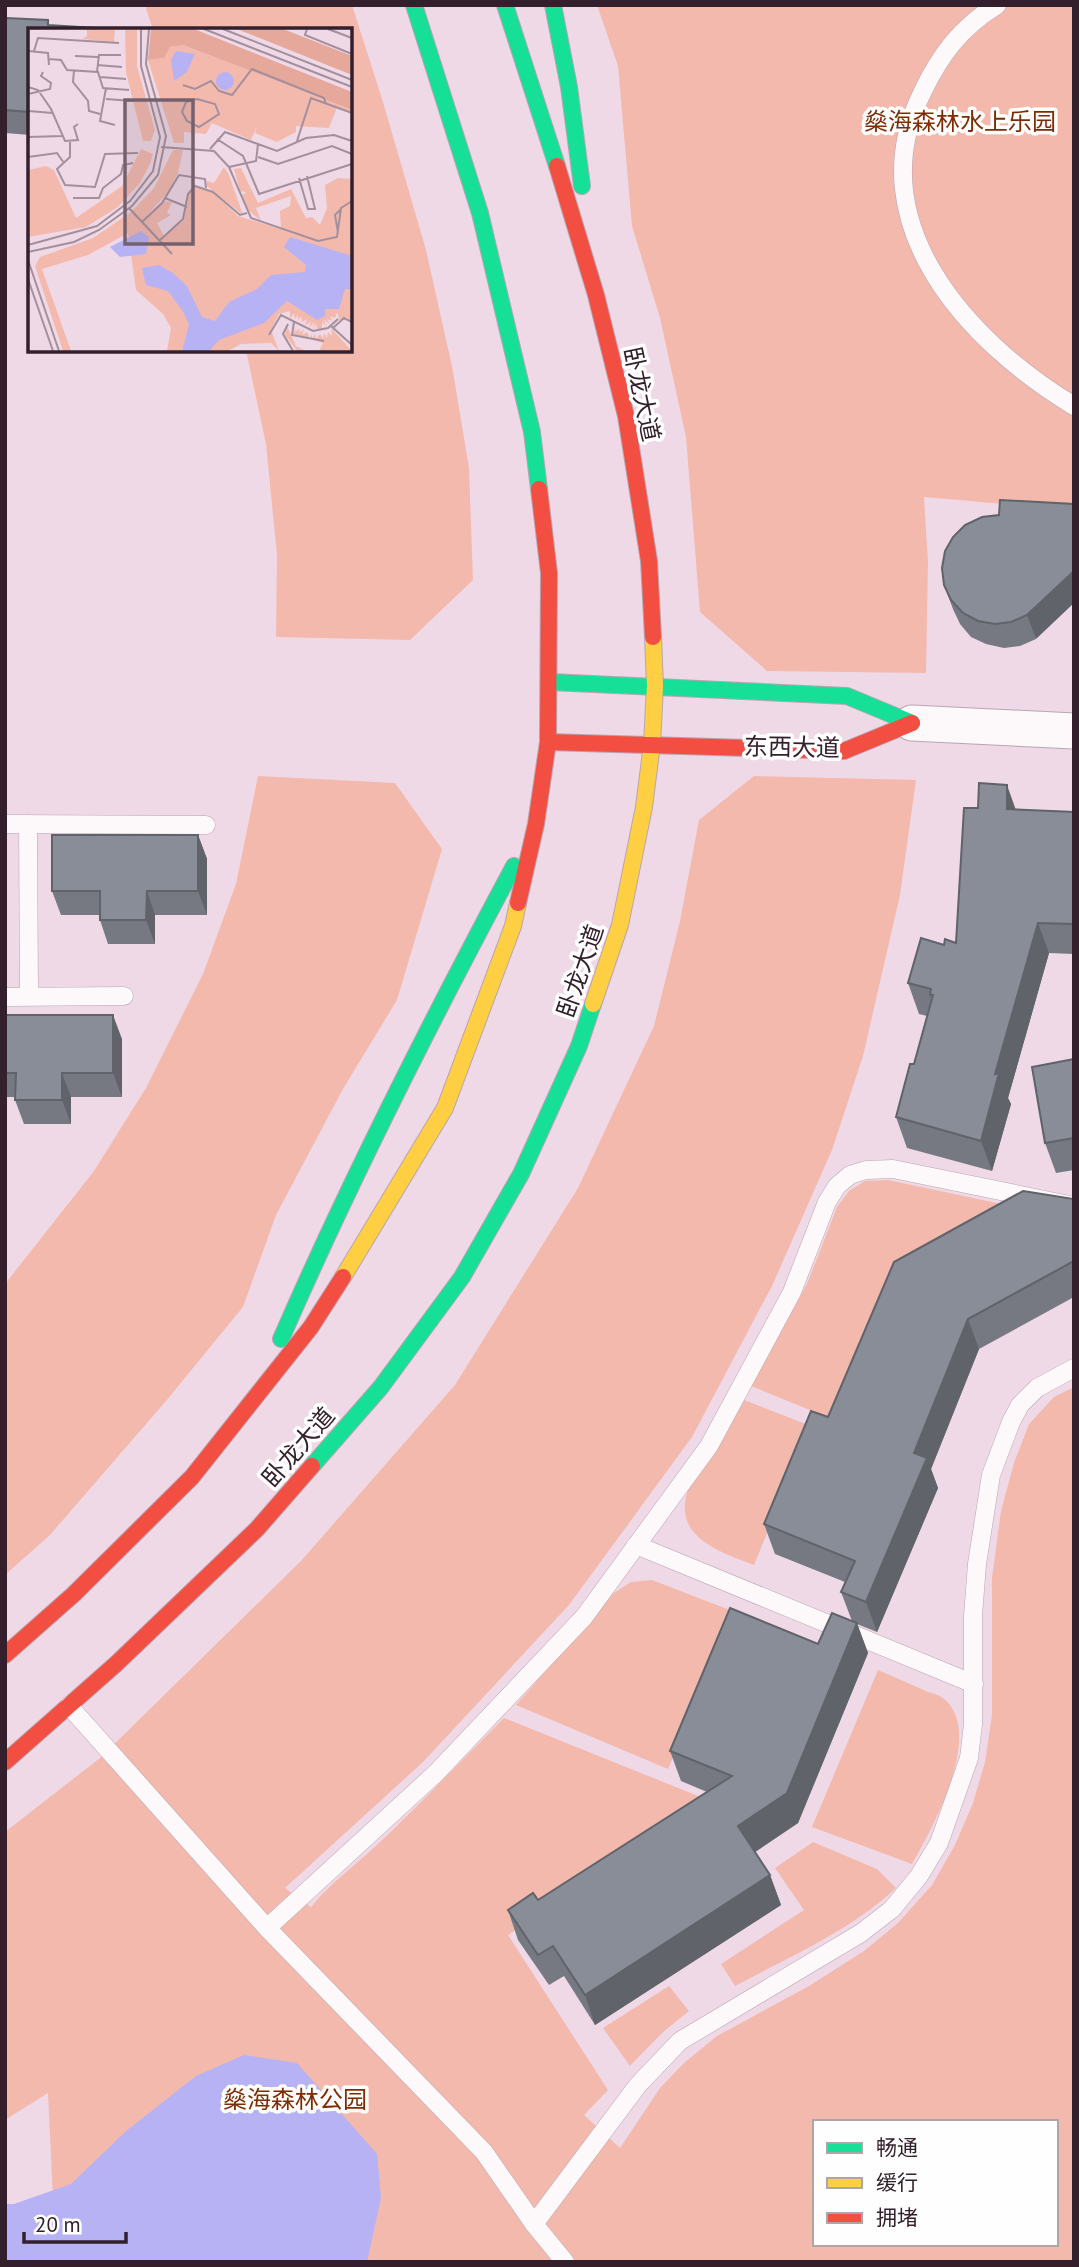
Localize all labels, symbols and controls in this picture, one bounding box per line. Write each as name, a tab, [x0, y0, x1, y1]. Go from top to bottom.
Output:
inset map	[28, 28, 352, 352]
park label: 燊海森林水上乐园	[864, 106, 1056, 137]
street label: 卧龙大道	[617, 344, 667, 444]
street label: 东西大道	[744, 731, 840, 763]
street label: 卧龙大道	[550, 921, 610, 1021]
street label: 卧龙大道	[255, 1401, 341, 1493]
park label: 燊海森林公园	[223, 2084, 367, 2115]
legend	[813, 2120, 1058, 2246]
text: 畅通	[876, 2134, 918, 2161]
text: 缓行	[876, 2169, 918, 2196]
scale bar	[24, 2200, 126, 2244]
text: 拥堵	[876, 2204, 918, 2231]
text: 20 m	[35, 2211, 81, 2238]

